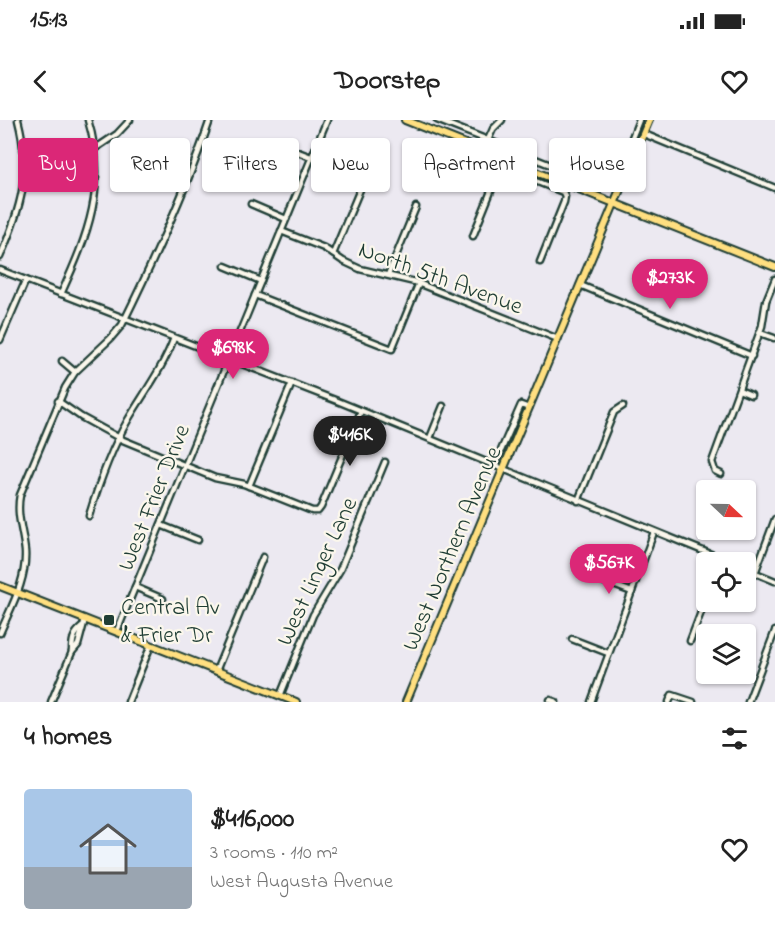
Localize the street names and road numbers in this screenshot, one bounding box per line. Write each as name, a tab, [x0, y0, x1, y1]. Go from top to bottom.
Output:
street label: North 5th Avenue	[353, 233, 527, 325]
street label: West Frier Drive	[110, 419, 201, 577]
street label: West Northern Avenue	[394, 441, 512, 657]
street label: West Linger Lane	[269, 492, 368, 652]

